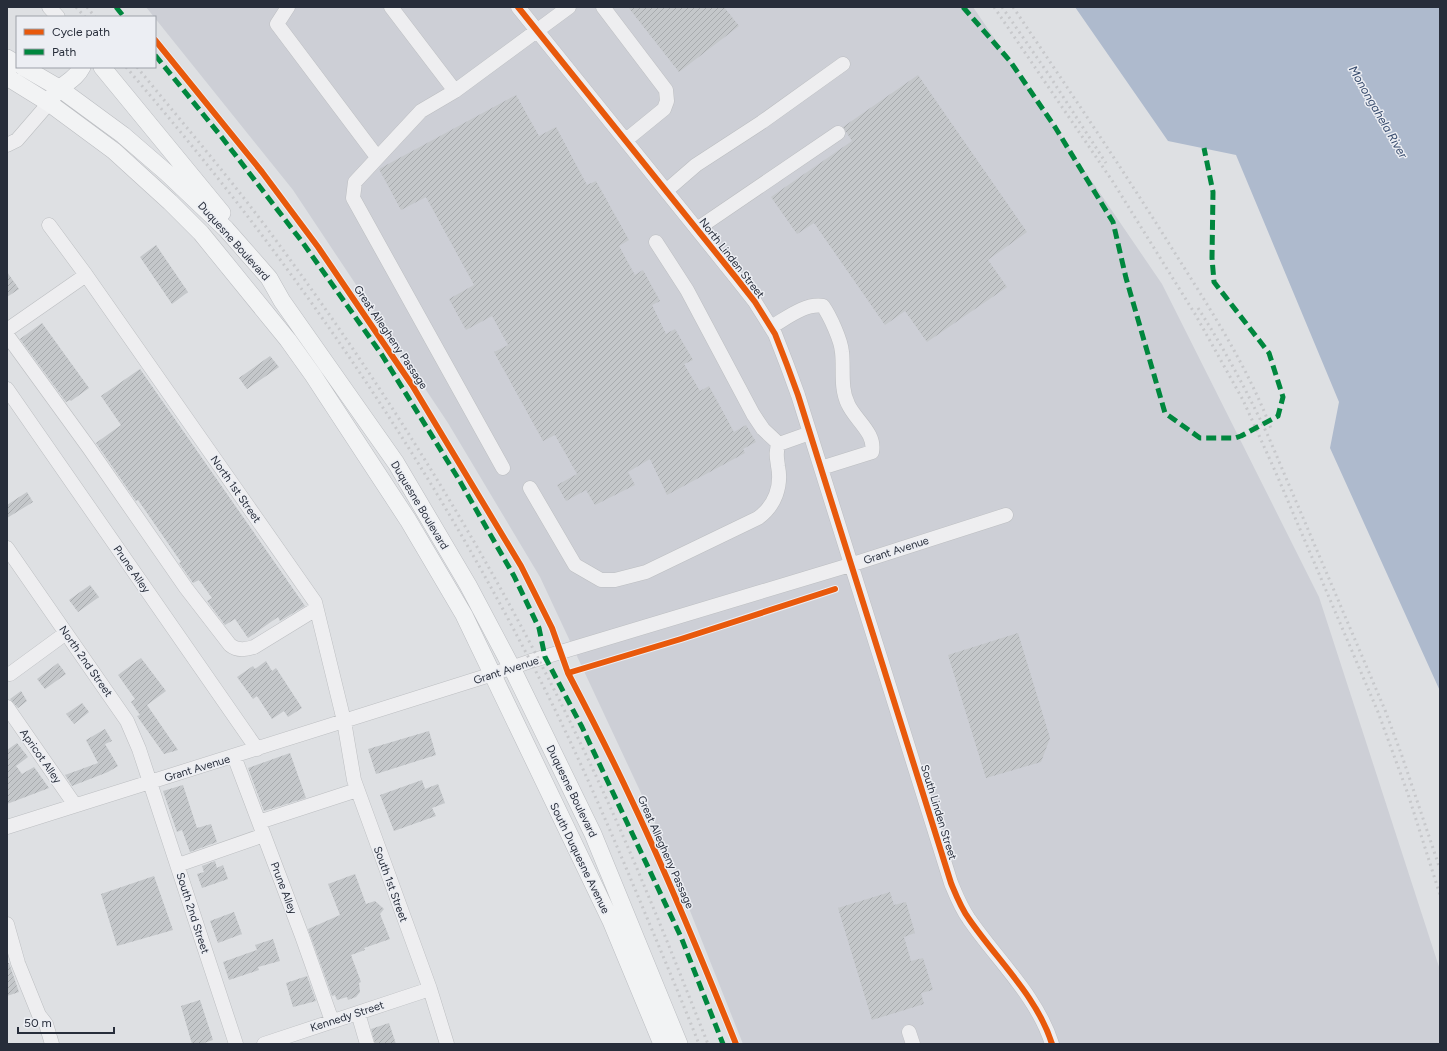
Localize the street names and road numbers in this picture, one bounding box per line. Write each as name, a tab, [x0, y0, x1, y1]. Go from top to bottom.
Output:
street label: Duquesne Boulevard	[195, 199, 272, 283]
street label: North Linden Street	[696, 216, 767, 301]
street label: Great Allegheny Passage	[351, 283, 430, 392]
street label: North 1st Street	[208, 453, 264, 525]
street label: Duquesne Boulevard	[388, 459, 451, 552]
street label: Grant Avenue	[862, 534, 930, 567]
street label: Prune Alley	[110, 543, 153, 596]
street label: North 2nd Street	[56, 623, 115, 699]
street label: Grant Avenue	[472, 654, 540, 687]
street label: Apricot Alley	[17, 727, 64, 786]
street label: Duquesne Boulevard	[544, 743, 600, 839]
street label: Grant Avenue	[163, 752, 232, 785]
street label: South Linden Street	[918, 763, 959, 861]
street label: Great Allegheny Passage	[635, 794, 696, 911]
street label: South Duquesne Avenue	[547, 801, 612, 916]
street label: South 1st Street	[371, 845, 410, 924]
street label: Prune Alley	[268, 860, 300, 916]
street label: South 2nd Street	[173, 871, 212, 955]
street label: Kennedy Street	[309, 998, 386, 1035]

